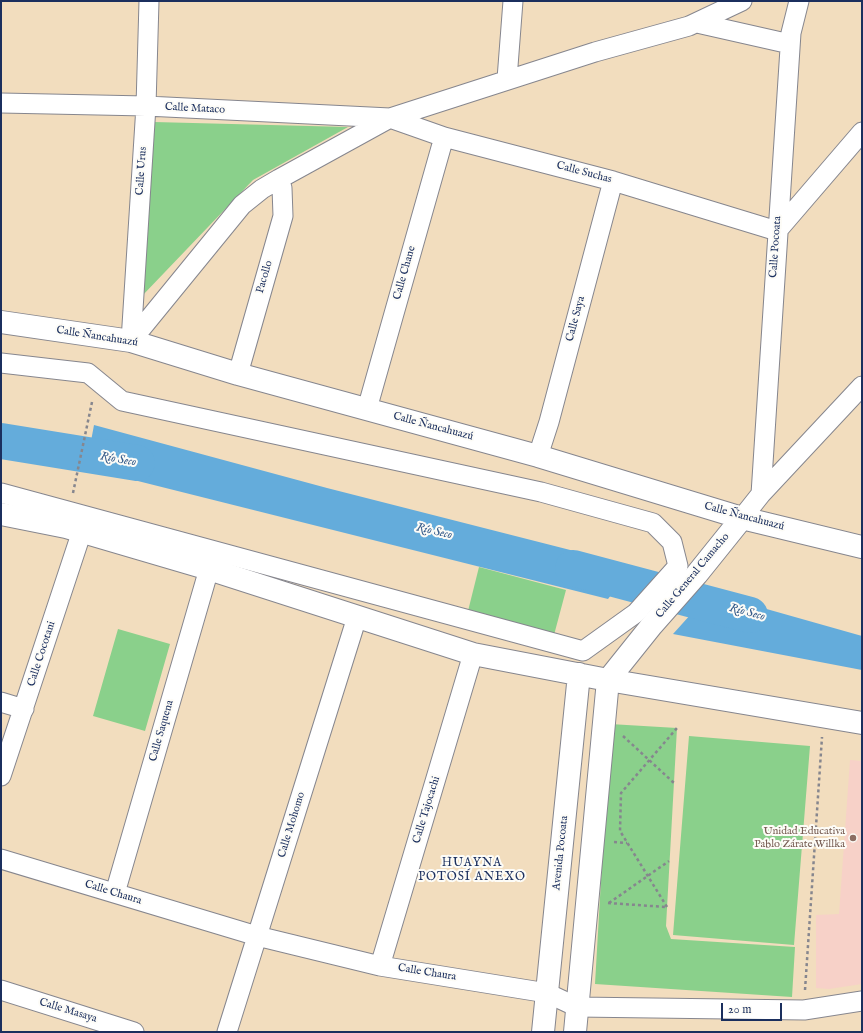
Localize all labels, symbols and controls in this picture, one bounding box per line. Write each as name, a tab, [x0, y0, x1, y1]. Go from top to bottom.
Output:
street label: Calle Mataco	[165, 101, 225, 117]
street label: Calle Urus	[134, 146, 150, 196]
street label: Calle Suchas	[555, 159, 613, 187]
street label: Calle Pocoata	[767, 216, 785, 278]
street label: Calle Chane	[391, 245, 419, 301]
street label: Pacollo	[254, 259, 276, 295]
street label: Calle Saya	[564, 295, 588, 343]
street label: Calle Ñancahuazú	[55, 324, 139, 350]
street label: Calle Ñancahuazú	[392, 410, 474, 444]
water label: Río Seco	[99, 450, 137, 470]
street label: Calle Ñancahuazú	[703, 500, 785, 534]
water label: Río Seco	[415, 521, 453, 543]
street label: Calle General Camacho	[653, 531, 733, 621]
water label: Río Seco	[728, 601, 766, 625]
street label: Calle Cocotani	[25, 620, 59, 688]
street label: Calle Saquena	[147, 699, 177, 763]
street label: Calle Tajocachi	[411, 775, 443, 845]
street label: Calle Mohomo	[276, 790, 308, 860]
street label: Avenida Pocoata	[551, 815, 571, 891]
place label: Unidad Educativa Pablo Zárate Willka	[754, 825, 845, 851]
marker: Unidad Educativa Pablo Zárate Willka	[848, 833, 858, 843]
district label: HUAYNA POTOSÍ ANEXO	[418, 857, 526, 885]
street label: Calle Chaura	[83, 878, 143, 908]
street label: Calle Chaura	[397, 962, 457, 984]
scale bar	[723, 995, 784, 1021]
street label: Calle Masaya	[38, 996, 98, 1026]
text: 20 m	[728, 1002, 751, 1017]

